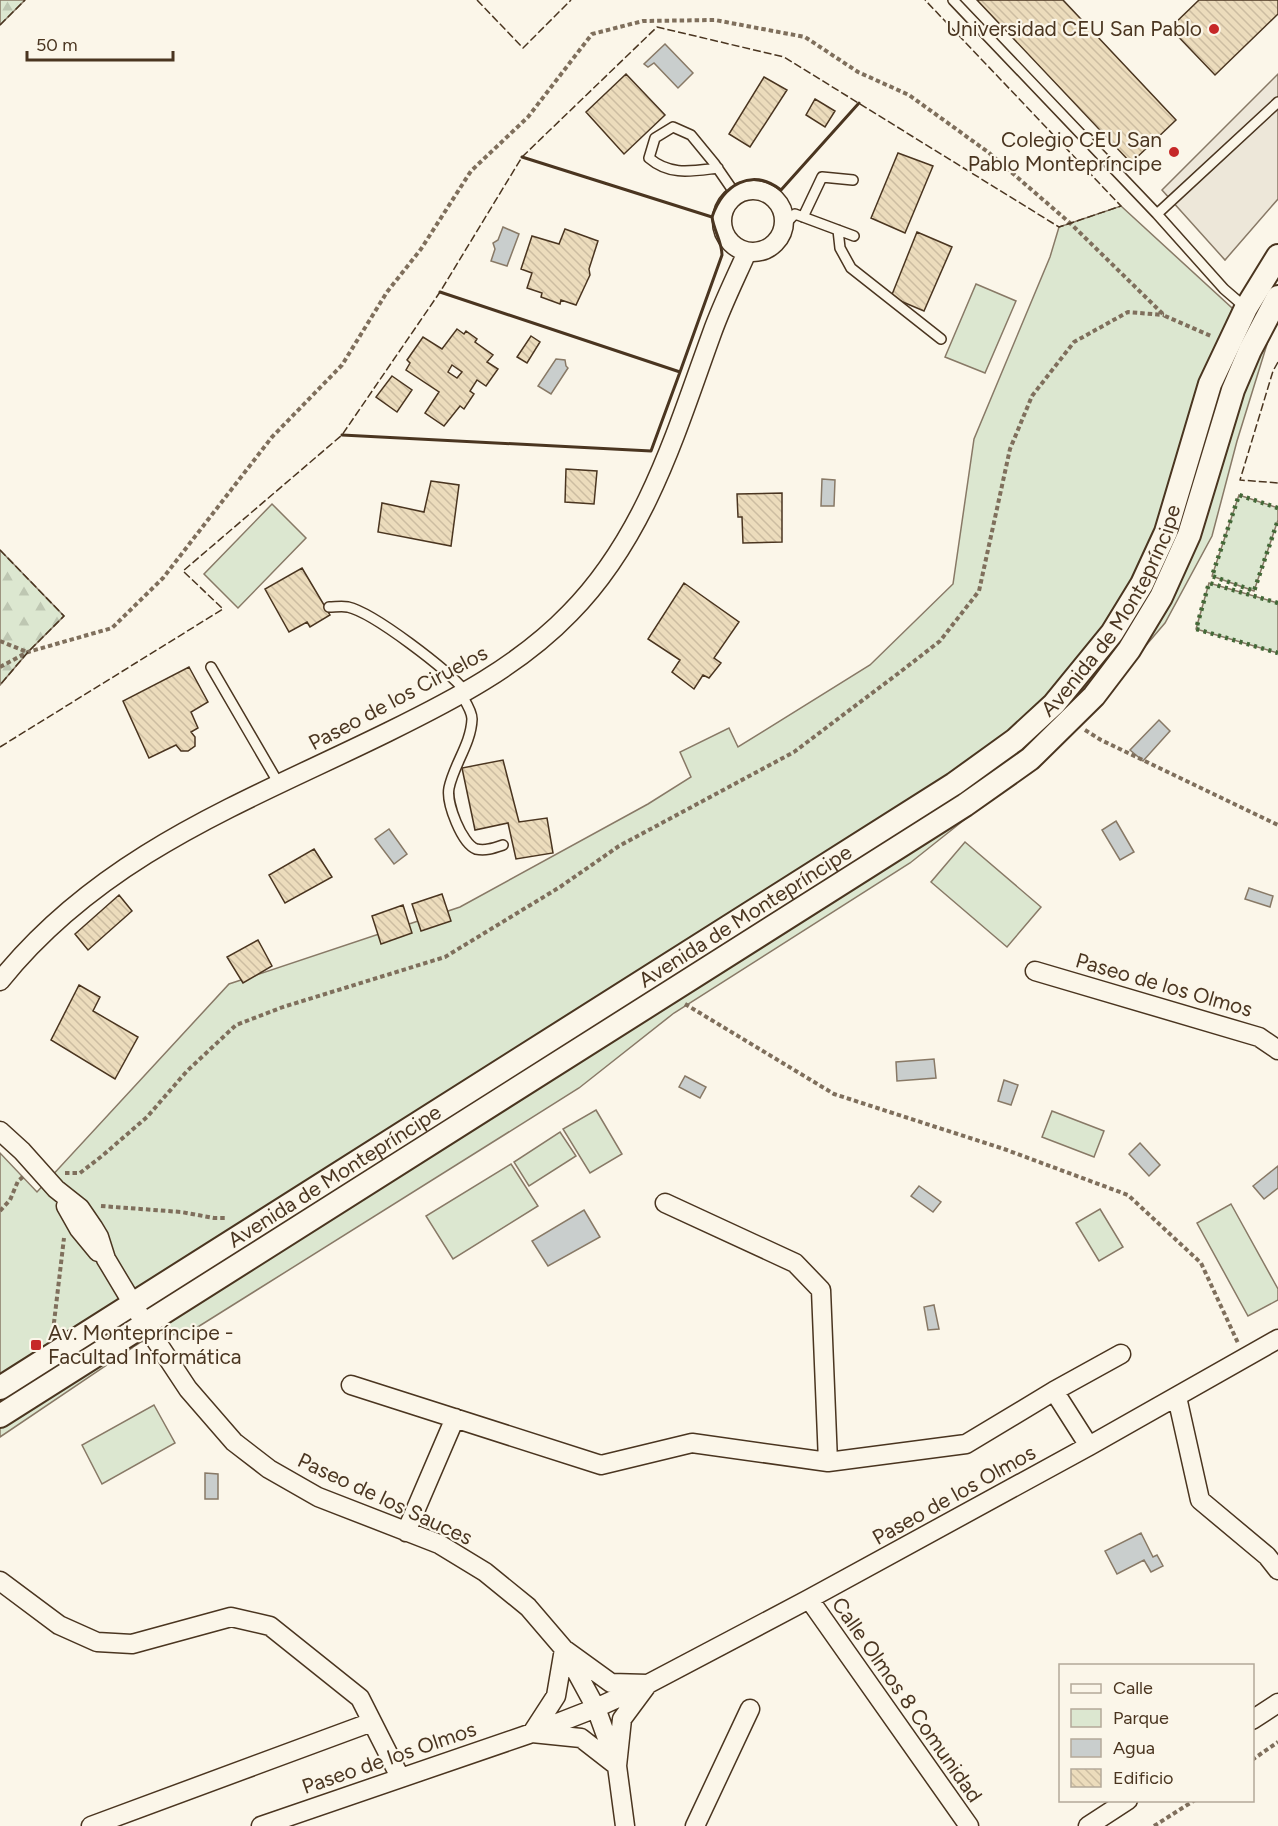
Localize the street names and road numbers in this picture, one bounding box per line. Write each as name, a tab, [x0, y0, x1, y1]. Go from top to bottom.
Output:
street label: Avenida de Montepríncipe	[1036, 502, 1185, 722]
street label: Paseo de los Ciruelos	[304, 640, 491, 755]
street label: Avenida de Montepríncipe	[634, 839, 856, 992]
street label: Paseo de los Olmos	[1073, 947, 1255, 1022]
street label: Avenida de Montepríncipe	[223, 1099, 445, 1252]
street label: Paseo de los Olmos	[868, 1439, 1040, 1550]
street label: Paseo de los Sauces	[294, 1447, 477, 1550]
street label: Calle Olmos 8 Comunidad	[827, 1592, 988, 1807]
street label: Paseo de los Olmos	[298, 1716, 479, 1799]

